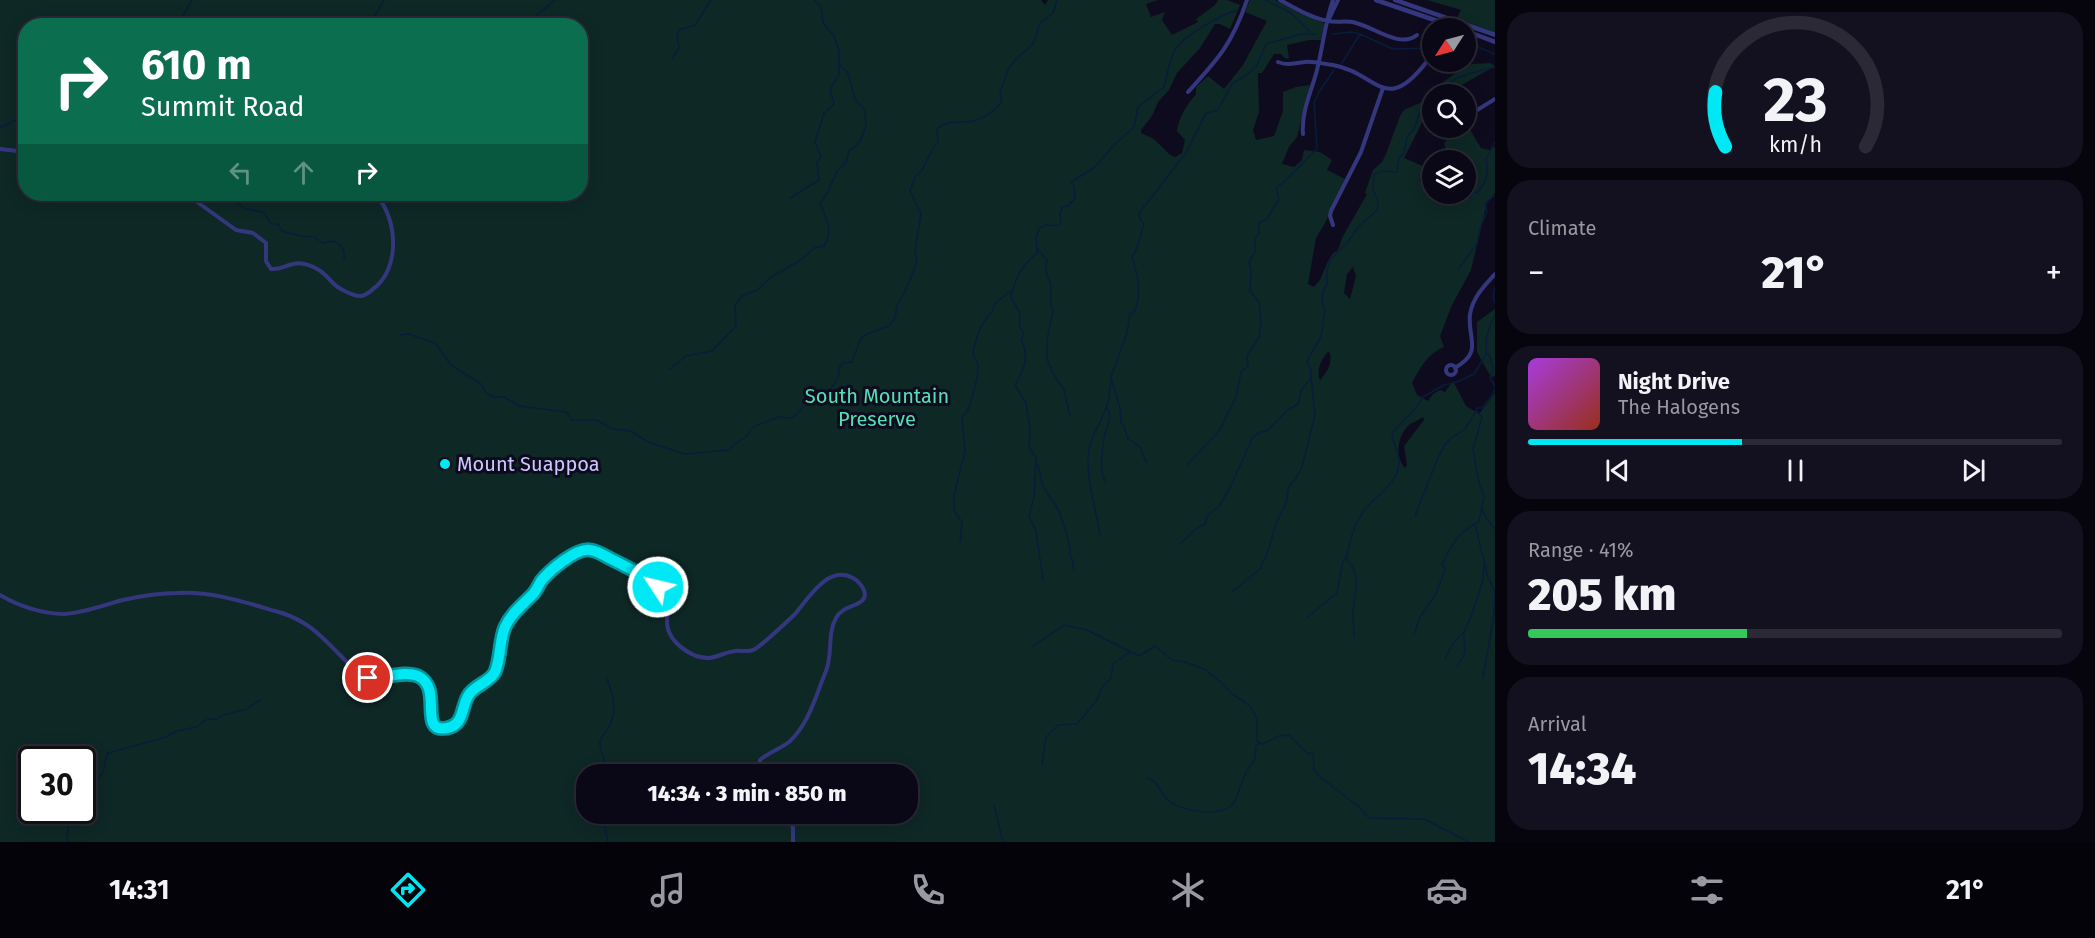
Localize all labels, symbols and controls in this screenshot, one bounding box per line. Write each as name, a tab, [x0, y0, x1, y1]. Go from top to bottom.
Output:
north arrow	[1422, 18, 1476, 72]
map controls	[1422, 18, 1476, 204]
text: 610 m	[141, 40, 252, 90]
icon: right	[42, 42, 120, 120]
text: 23	[1763, 63, 1827, 138]
button: search	[1422, 84, 1476, 138]
text: Summit Road	[141, 91, 305, 123]
text: km/h	[1768, 132, 1822, 158]
button: layers	[1422, 150, 1476, 204]
icon: left	[224, 156, 257, 189]
icon: ahead	[287, 156, 320, 189]
icon: right	[350, 156, 383, 189]
text: Climate	[1528, 216, 1596, 240]
text: 21°	[1761, 246, 1829, 300]
text: −	[1528, 253, 1545, 293]
text: +	[2046, 253, 2062, 293]
text: Night Drive	[1618, 368, 1730, 395]
park label: South Mountain Preserve	[805, 384, 949, 431]
text: The Halogens	[1618, 395, 1740, 419]
place label: Mount Suappoa	[457, 452, 600, 476]
icon: previous	[1601, 454, 1634, 487]
icon: pause	[1779, 454, 1812, 487]
icon: next	[1957, 454, 1990, 487]
marker: Mount Suappoa	[438, 457, 452, 471]
text: Range · 41%	[1528, 538, 1634, 562]
position arrow	[626, 555, 690, 619]
text: 205 km	[1528, 568, 1676, 622]
pin	[342, 652, 393, 703]
icon: arrive	[351, 661, 384, 694]
text: Arrival	[1528, 712, 1587, 736]
text: 14:34	[1528, 742, 1636, 796]
speed limit sign: 30	[18, 746, 96, 824]
text: 14:34 · 3 min · 850 m	[647, 780, 847, 807]
icon: directions	[387, 869, 429, 911]
icon: music	[647, 869, 689, 911]
icon: phone	[907, 869, 949, 911]
icon: climate	[1167, 869, 1209, 911]
icon: car	[1426, 869, 1468, 911]
icon: filters	[1686, 869, 1728, 911]
text: 14:31	[109, 874, 170, 906]
text: 21°	[1946, 874, 1986, 906]

